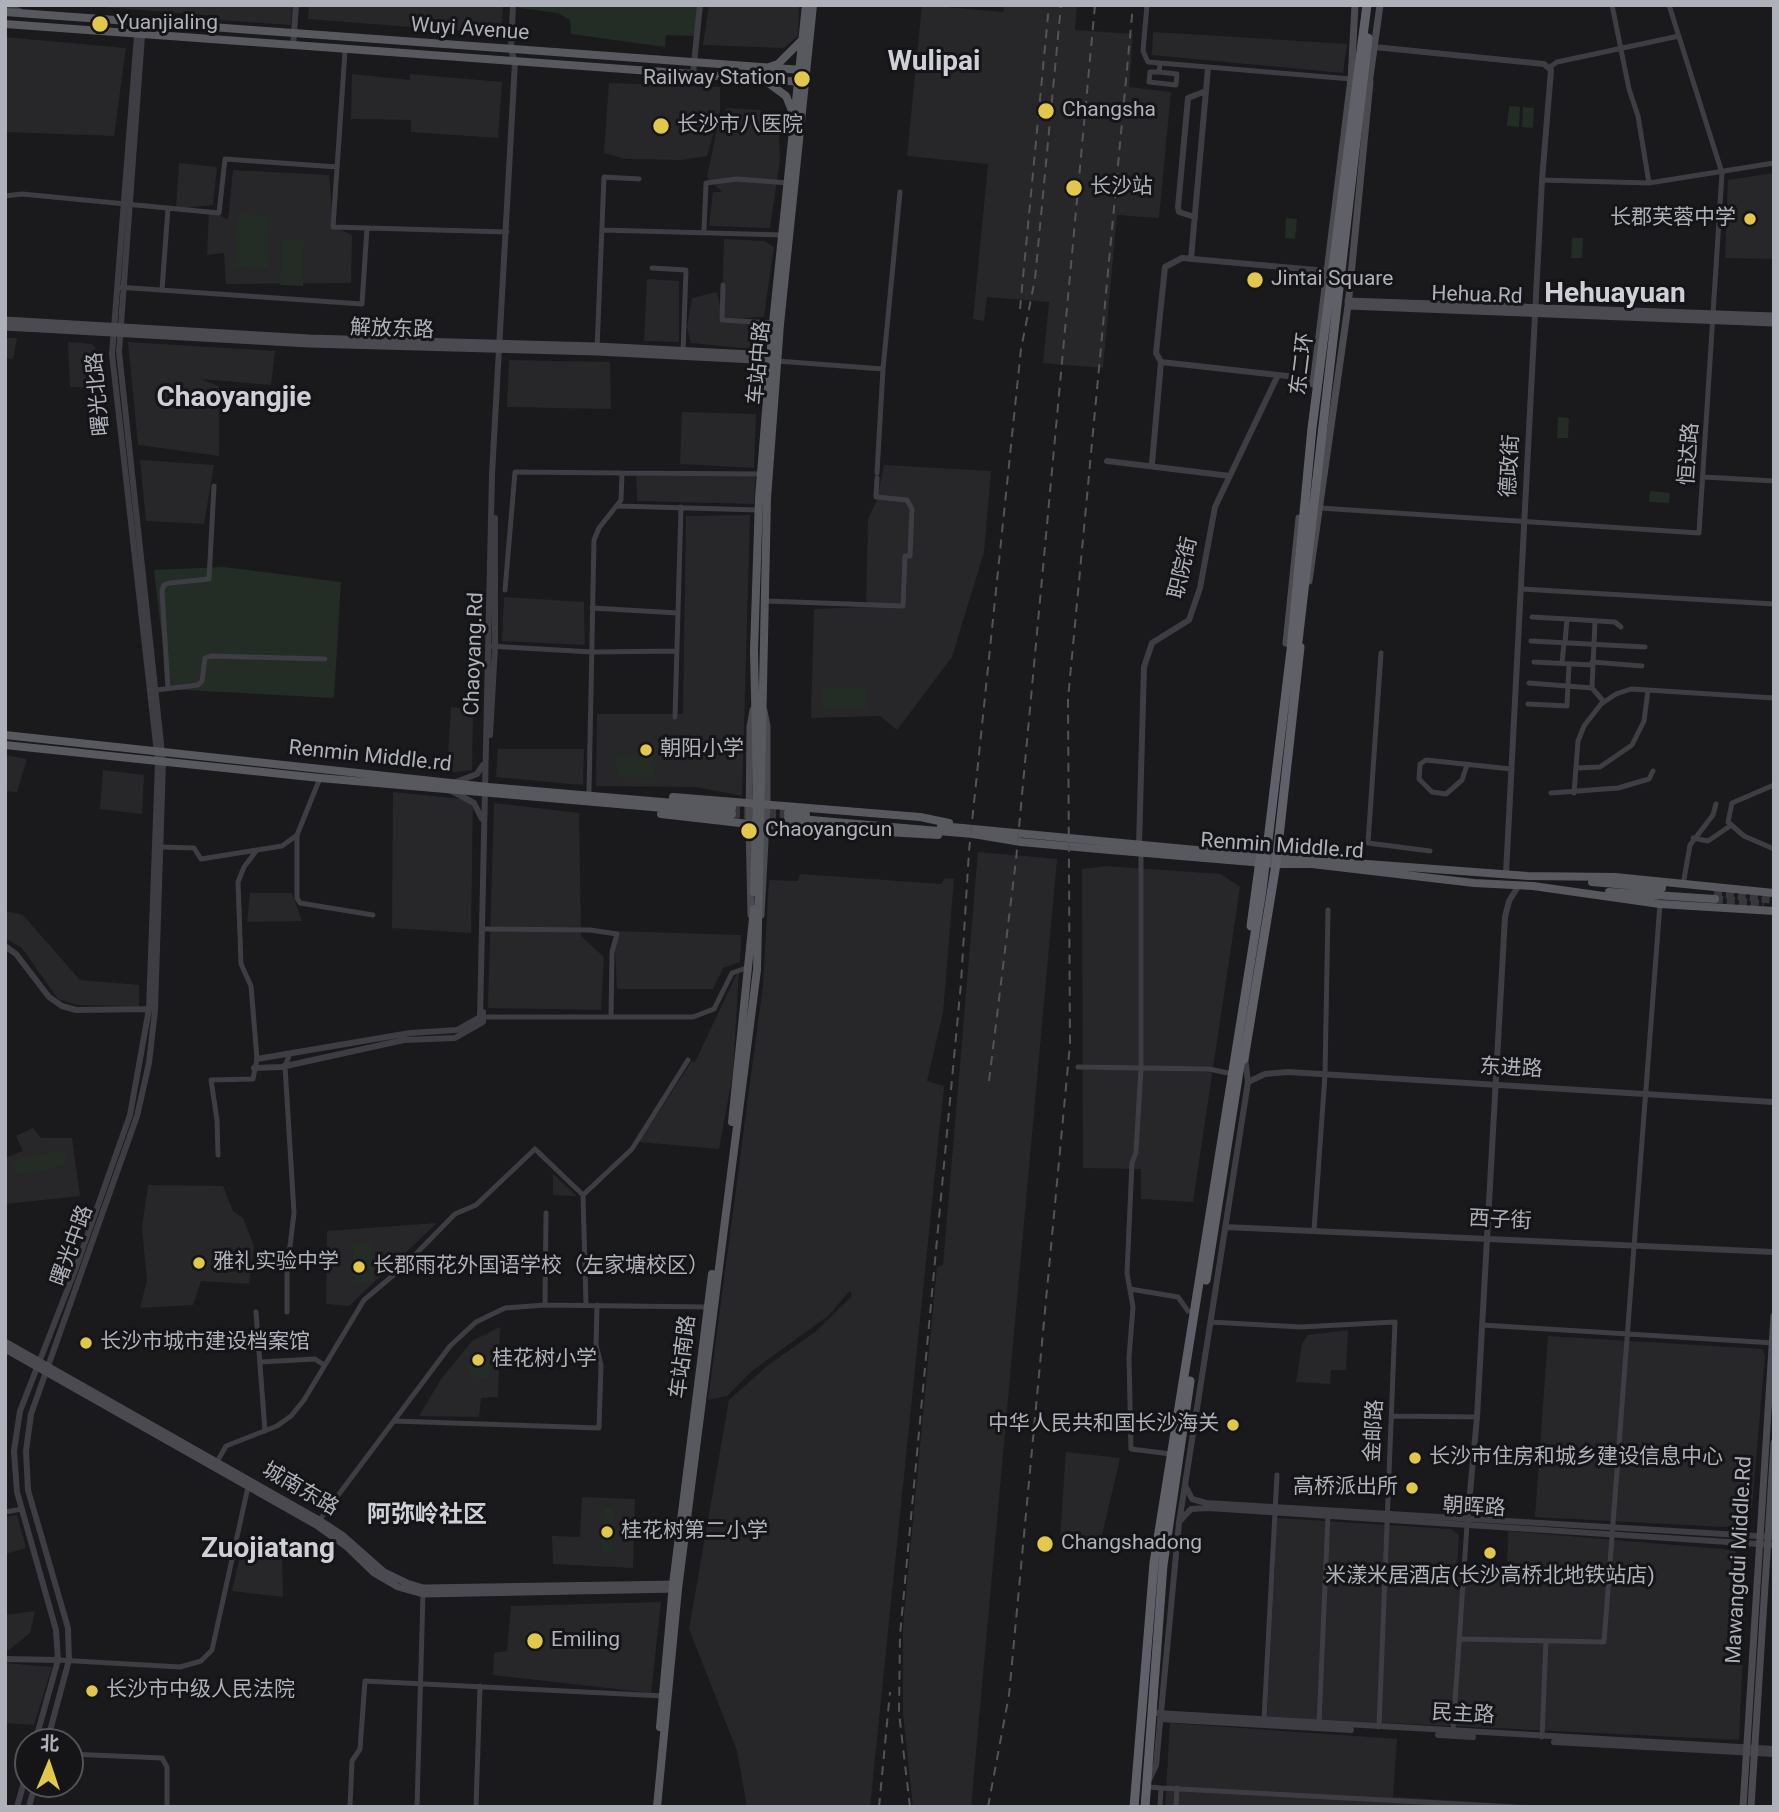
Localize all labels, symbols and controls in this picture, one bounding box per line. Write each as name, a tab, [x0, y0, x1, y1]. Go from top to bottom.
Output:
place label: Yuanjialing	[116, 11, 218, 37]
street label: Wuyi Avenue	[410, 13, 530, 47]
marker: Yuanjialing	[90, 14, 110, 34]
district label: Wulipai	[888, 46, 980, 80]
place label: Railway Station	[643, 66, 786, 92]
marker: Railway Station	[792, 69, 812, 89]
place label: Changsha	[1062, 98, 1156, 124]
marker: Changsha	[1036, 101, 1056, 121]
place label: 长沙市八医院	[677, 113, 803, 139]
marker: 长沙市八医院	[651, 116, 671, 136]
place label: 长沙站	[1090, 175, 1153, 201]
marker: 长沙站	[1064, 178, 1084, 198]
place label: 长郡芙蓉中学	[1610, 206, 1736, 232]
marker: 长郡芙蓉中学	[1742, 211, 1758, 227]
place label: Jintai Square	[1271, 267, 1393, 293]
marker: Jintai Square	[1245, 270, 1265, 290]
district label: Hehuayuan	[1544, 278, 1686, 312]
street label: Hehua.Rd	[1431, 282, 1523, 310]
street label: 解放东路	[350, 316, 434, 344]
street label: 车站中路	[744, 320, 776, 406]
street label: 东二环	[1287, 331, 1319, 397]
street label: 曙光北路	[83, 351, 115, 437]
district label: Chaoyangjie	[157, 382, 311, 416]
street label: 恒达路	[1675, 422, 1705, 486]
street label: 德政街	[1497, 434, 1525, 498]
street label: 职院街	[1165, 534, 1203, 602]
street label: Chaoyang.Rd	[460, 592, 490, 716]
street label: Renmin Middle.rd	[287, 736, 453, 778]
place label: 朝阳小学	[660, 737, 744, 763]
marker: 朝阳小学	[638, 742, 654, 758]
place label: Chaoyangcun	[765, 818, 892, 844]
marker: Chaoyangcun	[739, 821, 759, 841]
street label: Renmin Middle.rd	[1199, 829, 1365, 865]
street label: 东进路	[1479, 1055, 1543, 1083]
street label: 曙光中路	[47, 1202, 99, 1290]
street label: 西子街	[1468, 1207, 1532, 1235]
place label: 雅礼实验中学	[213, 1250, 339, 1276]
place label: 长郡雨花外国语学校（左家塘校区）	[373, 1254, 709, 1280]
marker: 雅礼实验中学	[191, 1255, 207, 1271]
marker: 长郡雨花外国语学校（左家塘校区）	[351, 1259, 367, 1275]
street label: 车站南路	[666, 1314, 702, 1400]
place label: 长沙市城市建设档案馆	[100, 1330, 310, 1356]
marker: 长沙市城市建设档案馆	[78, 1335, 94, 1351]
place label: 桂花树小学	[492, 1347, 597, 1373]
marker: 桂花树小学	[470, 1352, 486, 1368]
street label: 金邮路	[1361, 1399, 1389, 1463]
place label: 中华人民共和国长沙海关	[988, 1412, 1219, 1438]
marker: 中华人民共和国长沙海关	[1225, 1417, 1241, 1433]
place label: 长沙市住房和城乡建设信息中心	[1429, 1445, 1723, 1471]
marker: 长沙市住房和城乡建设信息中心	[1407, 1450, 1423, 1466]
street label: Mawangdui Middle.Rd	[1722, 1456, 1758, 1664]
street label: 城南东路	[257, 1458, 343, 1522]
place label: 高桥派出所	[1293, 1475, 1398, 1501]
marker: 高桥派出所	[1404, 1480, 1420, 1496]
street label: 朝晖路	[1442, 1494, 1506, 1522]
district label: 阿弥岭社区	[367, 1502, 487, 1530]
place label: 桂花树第二小学	[621, 1519, 768, 1545]
marker: 桂花树第二小学	[599, 1524, 615, 1540]
place label: Changshadong	[1061, 1531, 1202, 1557]
district label: Zuojiatang	[201, 1533, 335, 1567]
marker: Changshadong	[1035, 1534, 1055, 1554]
marker: 米漾米居酒店(长沙高桥北地铁站店)	[1482, 1545, 1498, 1561]
place label: 米漾米居酒店(长沙高桥北地铁站店)	[1325, 1564, 1655, 1590]
place label: Emiling	[551, 1628, 620, 1654]
marker: Emiling	[525, 1631, 545, 1651]
place label: 长沙市中级人民法院	[106, 1678, 295, 1704]
marker: 长沙市中级人民法院	[84, 1683, 100, 1699]
street label: 民主路	[1431, 1701, 1495, 1729]
north arrow	[14, 1728, 84, 1798]
text: 北	[40, 1732, 60, 1755]

